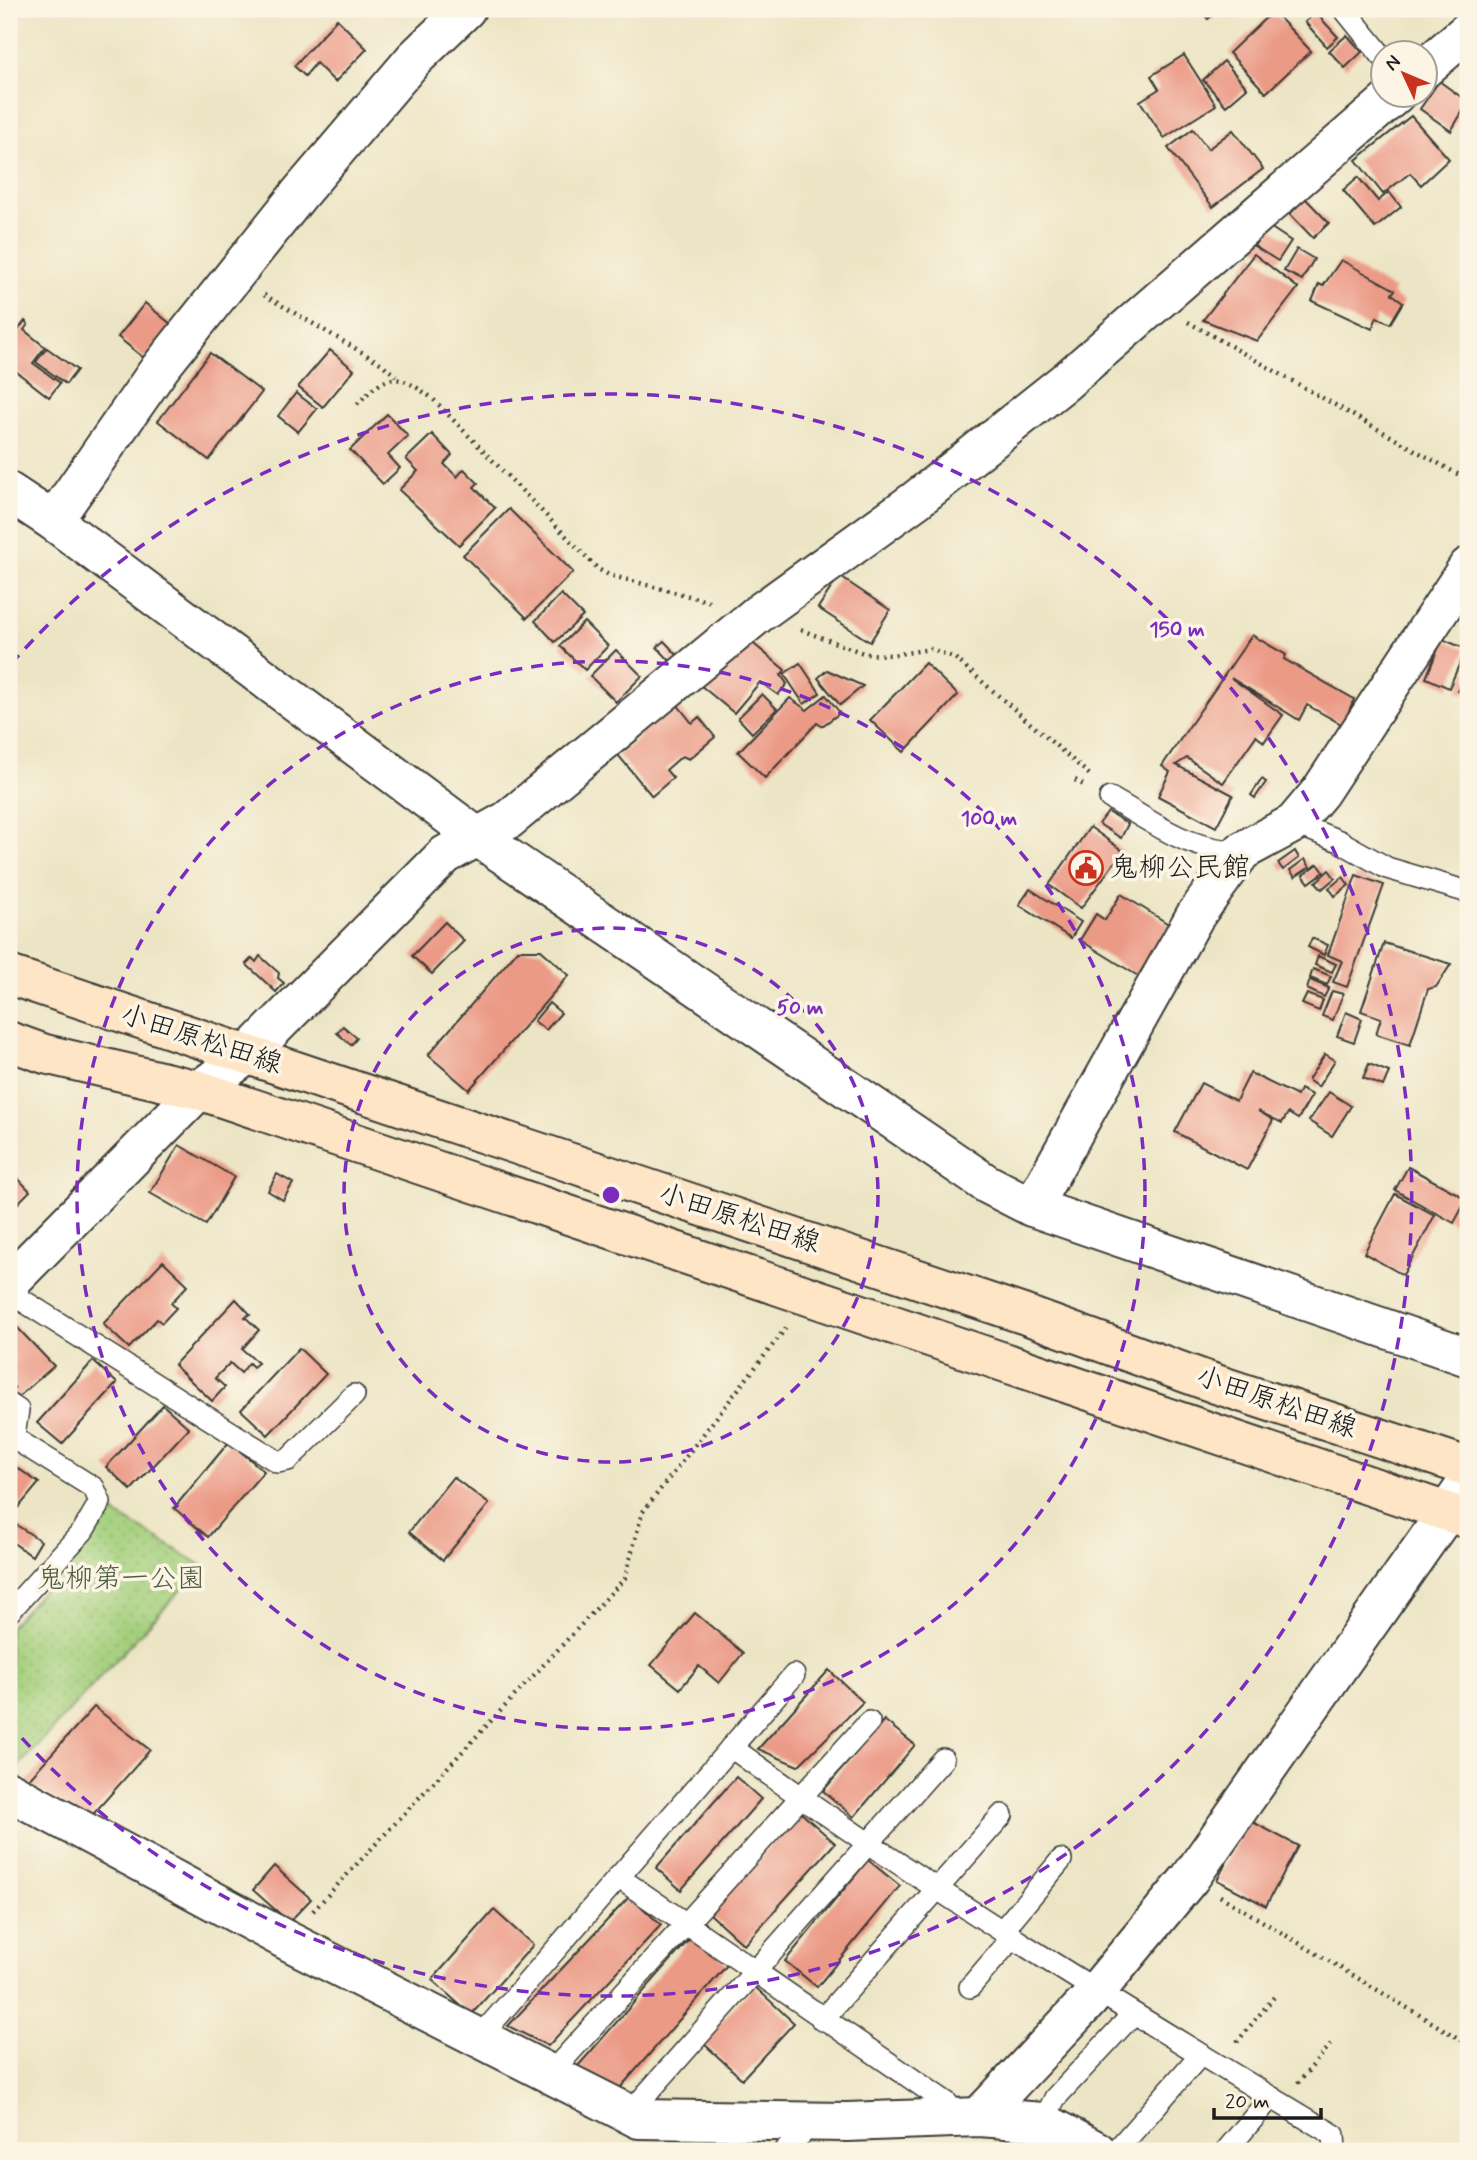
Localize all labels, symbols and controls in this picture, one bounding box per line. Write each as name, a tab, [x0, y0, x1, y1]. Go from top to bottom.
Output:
north arrow	[1368, 38, 1438, 108]
text: N	[1379, 50, 1406, 76]
text: 150 m	[1149, 616, 1205, 644]
text: 100 m	[961, 805, 1017, 833]
public building icon: 鬼柳公民館	[1067, 849, 1105, 887]
place label: 鬼柳公民館	[1110, 850, 1250, 887]
text: 50 m	[777, 994, 824, 1022]
street label: 小田原松田線	[115, 996, 287, 1084]
street label: 小田原松田線	[653, 1175, 825, 1263]
centre of rings	[599, 1183, 623, 1207]
street label: 小田原松田線	[1191, 1358, 1361, 1448]
park label: 鬼柳第一公園	[37, 1561, 205, 1598]
scale bar	[1214, 2076, 1321, 2120]
text: 20 m	[1225, 2088, 1270, 2116]

